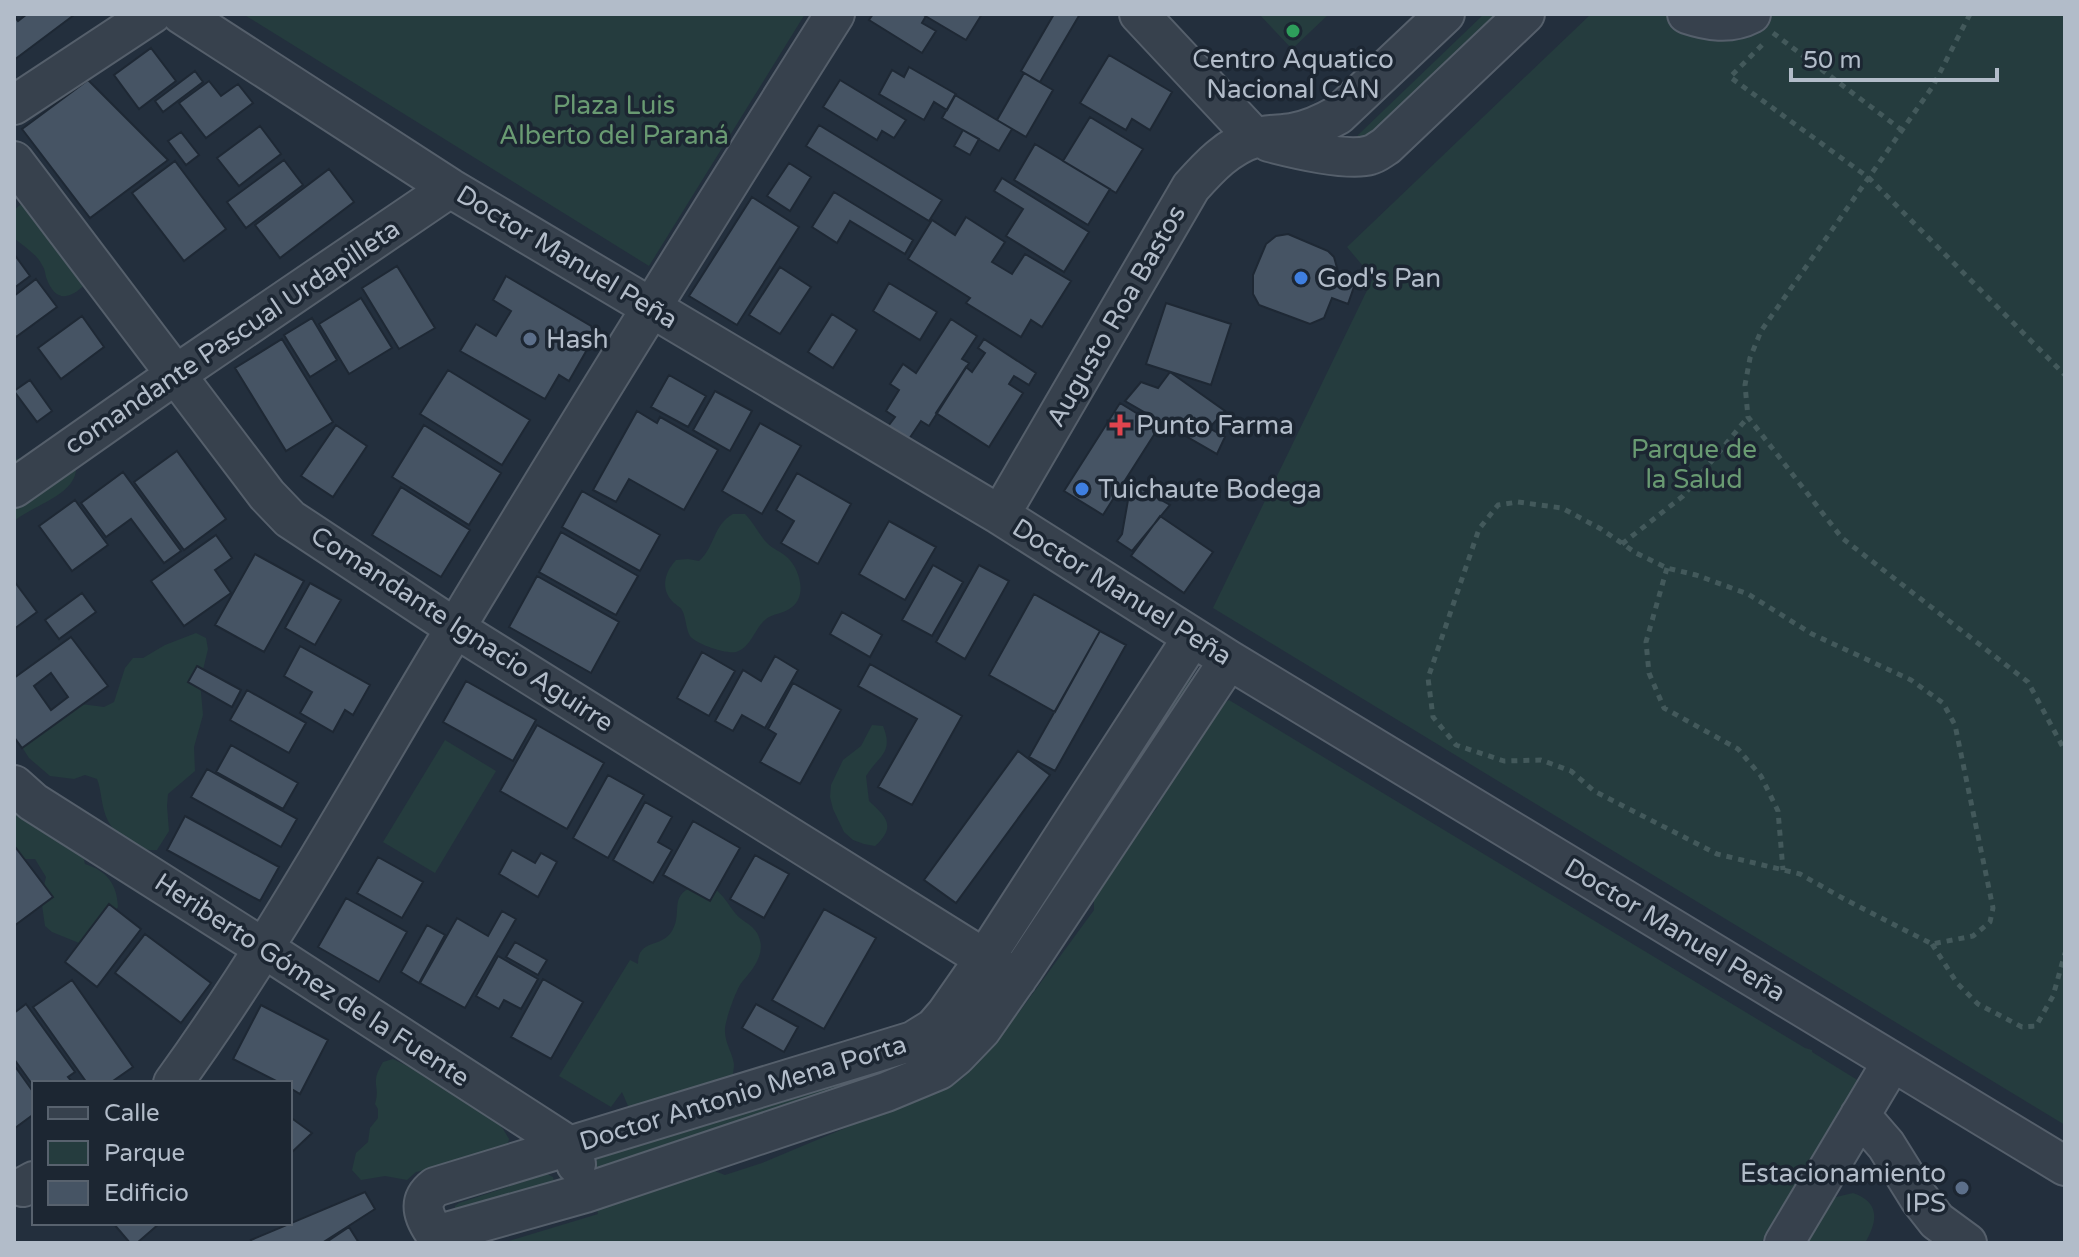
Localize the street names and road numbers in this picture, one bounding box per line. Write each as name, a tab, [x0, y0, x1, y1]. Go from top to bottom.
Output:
street label: Doctor Manuel Peña	[451, 179, 683, 335]
street label: Augusto Roa Bastos	[1040, 200, 1192, 432]
street label: comandante Pascual Urdapilleta	[58, 213, 406, 461]
street label: Doctor Manuel Peña	[1007, 512, 1237, 672]
street label: Comandante Ignacio Aguirre	[305, 519, 619, 739]
street label: Doctor Manuel Peña	[1559, 852, 1791, 1008]
street label: Heriberto Gómez de la Fuente	[149, 867, 475, 1093]
street label: Doctor Antonio Mena Porta	[576, 1028, 910, 1158]

